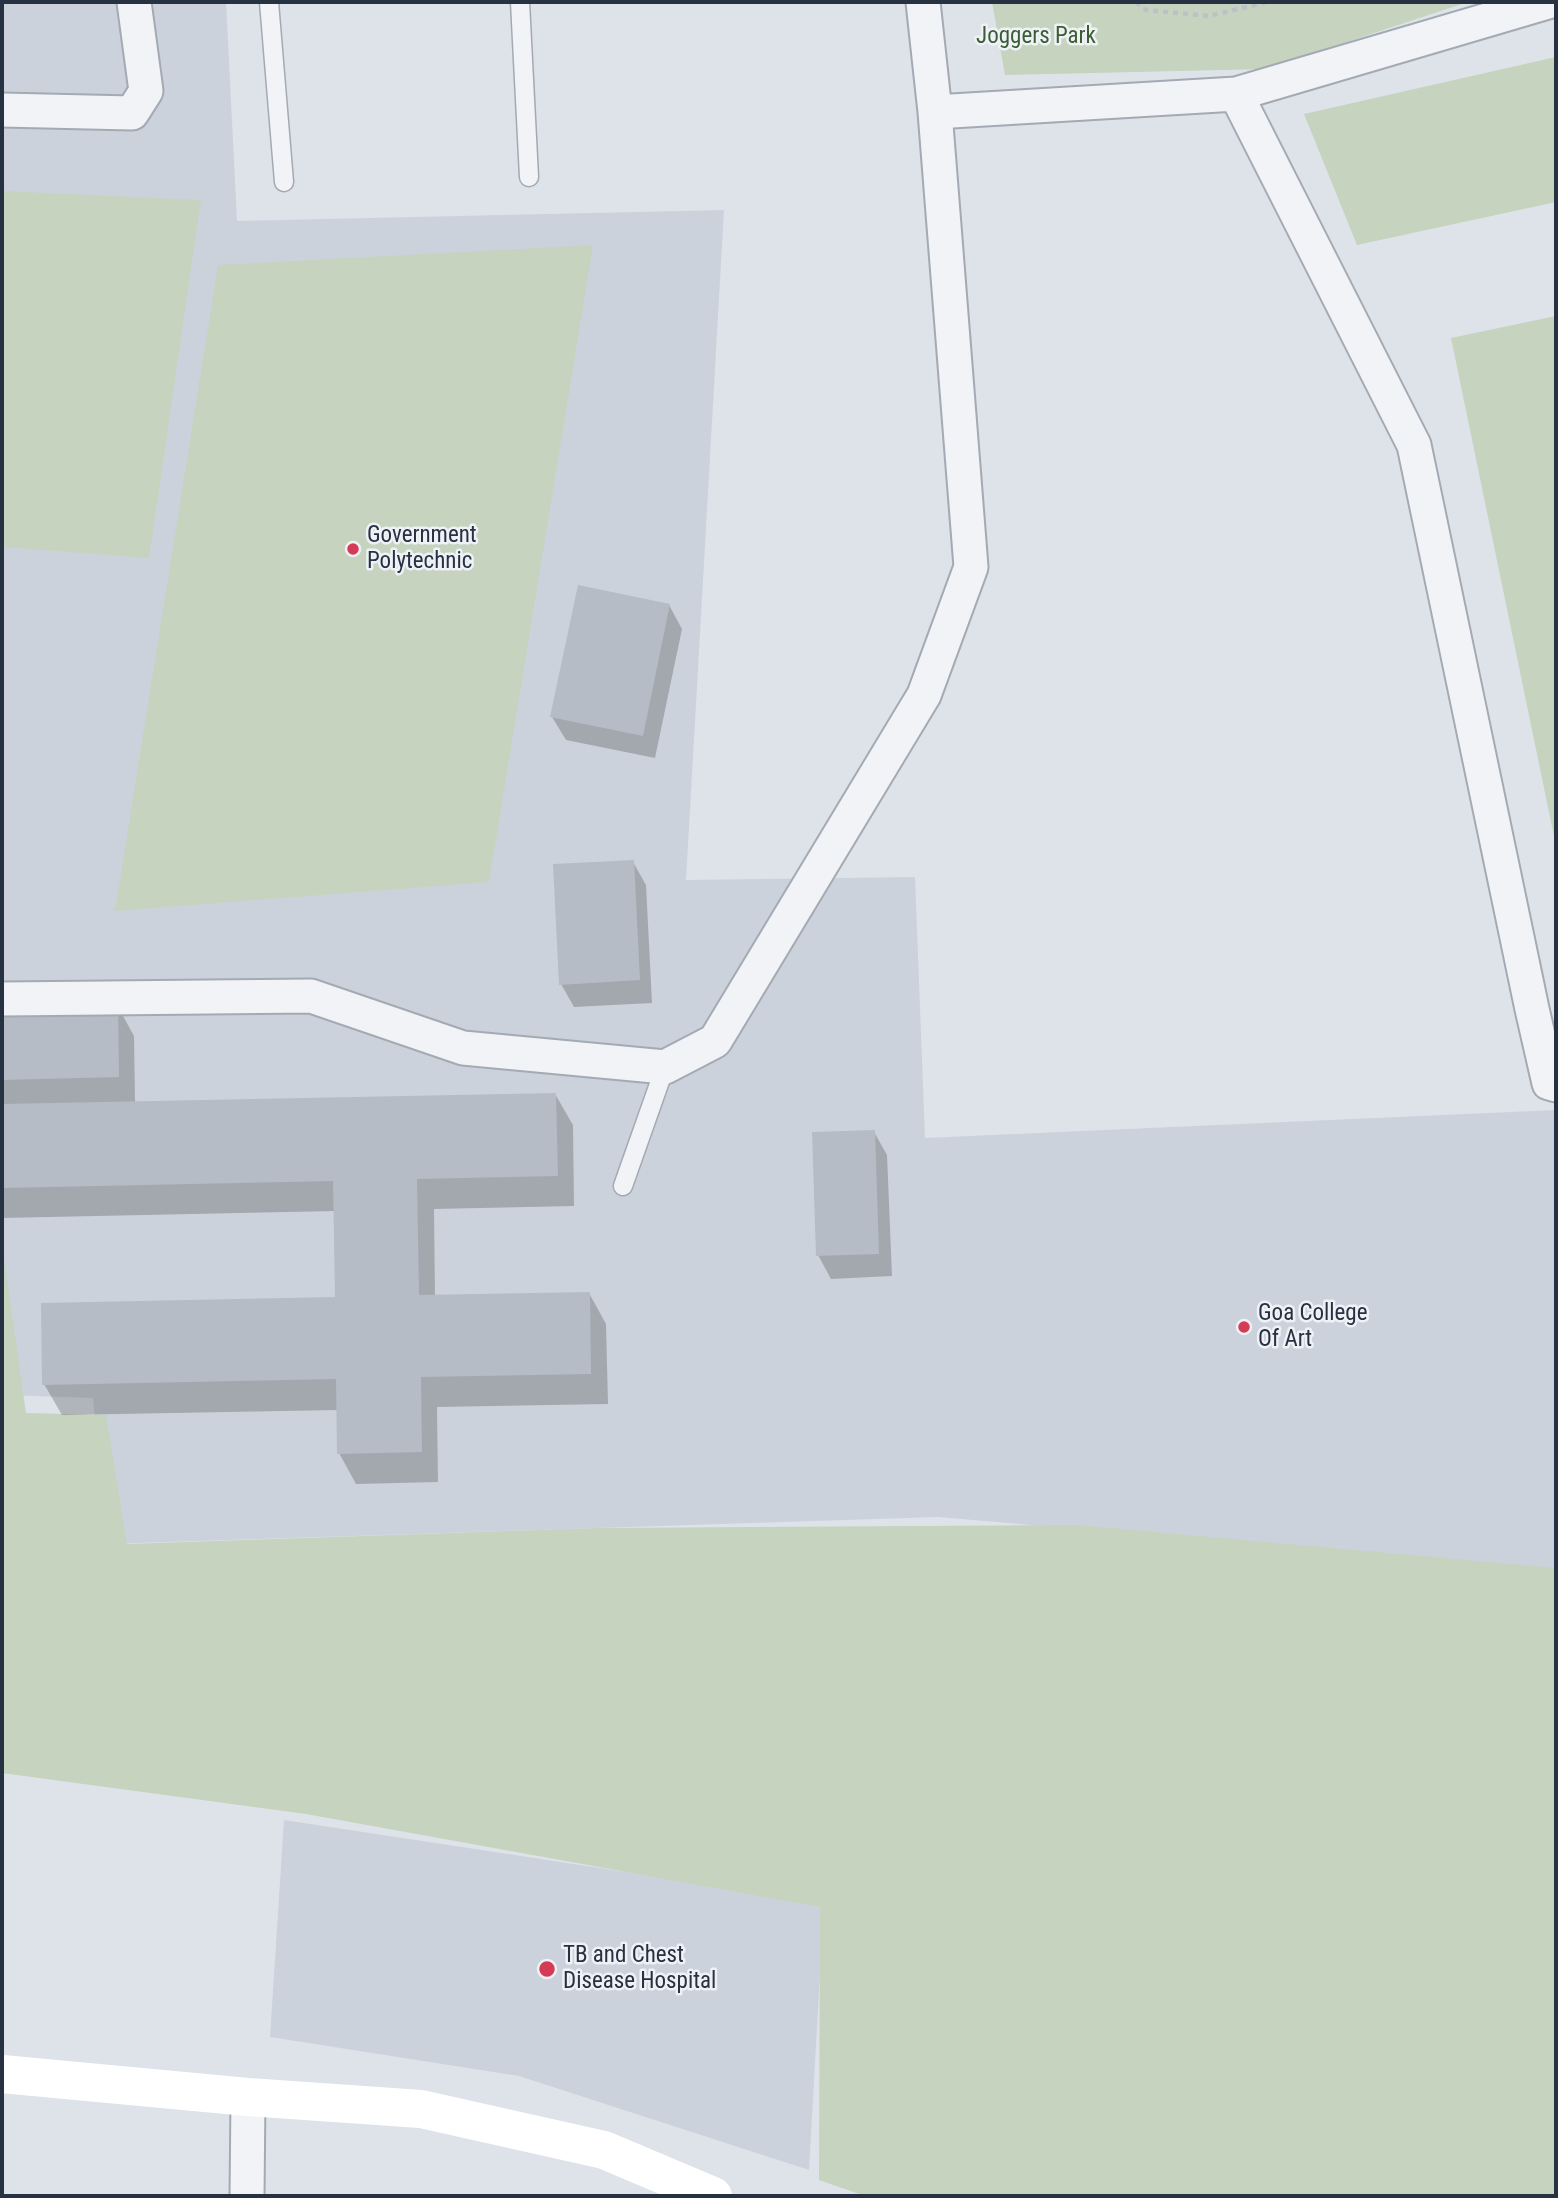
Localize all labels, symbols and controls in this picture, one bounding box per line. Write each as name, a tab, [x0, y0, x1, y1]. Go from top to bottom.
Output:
park label: Joggers Park	[976, 23, 1096, 51]
place label: Government Polytechnic	[367, 522, 477, 576]
marker: Government Polytechnic	[345, 541, 361, 557]
place label: Goa College Of Art	[1258, 1300, 1367, 1354]
marker: Goa College Of Art	[1236, 1319, 1252, 1335]
place label: TB and Chest Disease Hospital	[563, 1942, 716, 1996]
marker: TB and Chest Disease Hospital	[537, 1959, 557, 1979]

